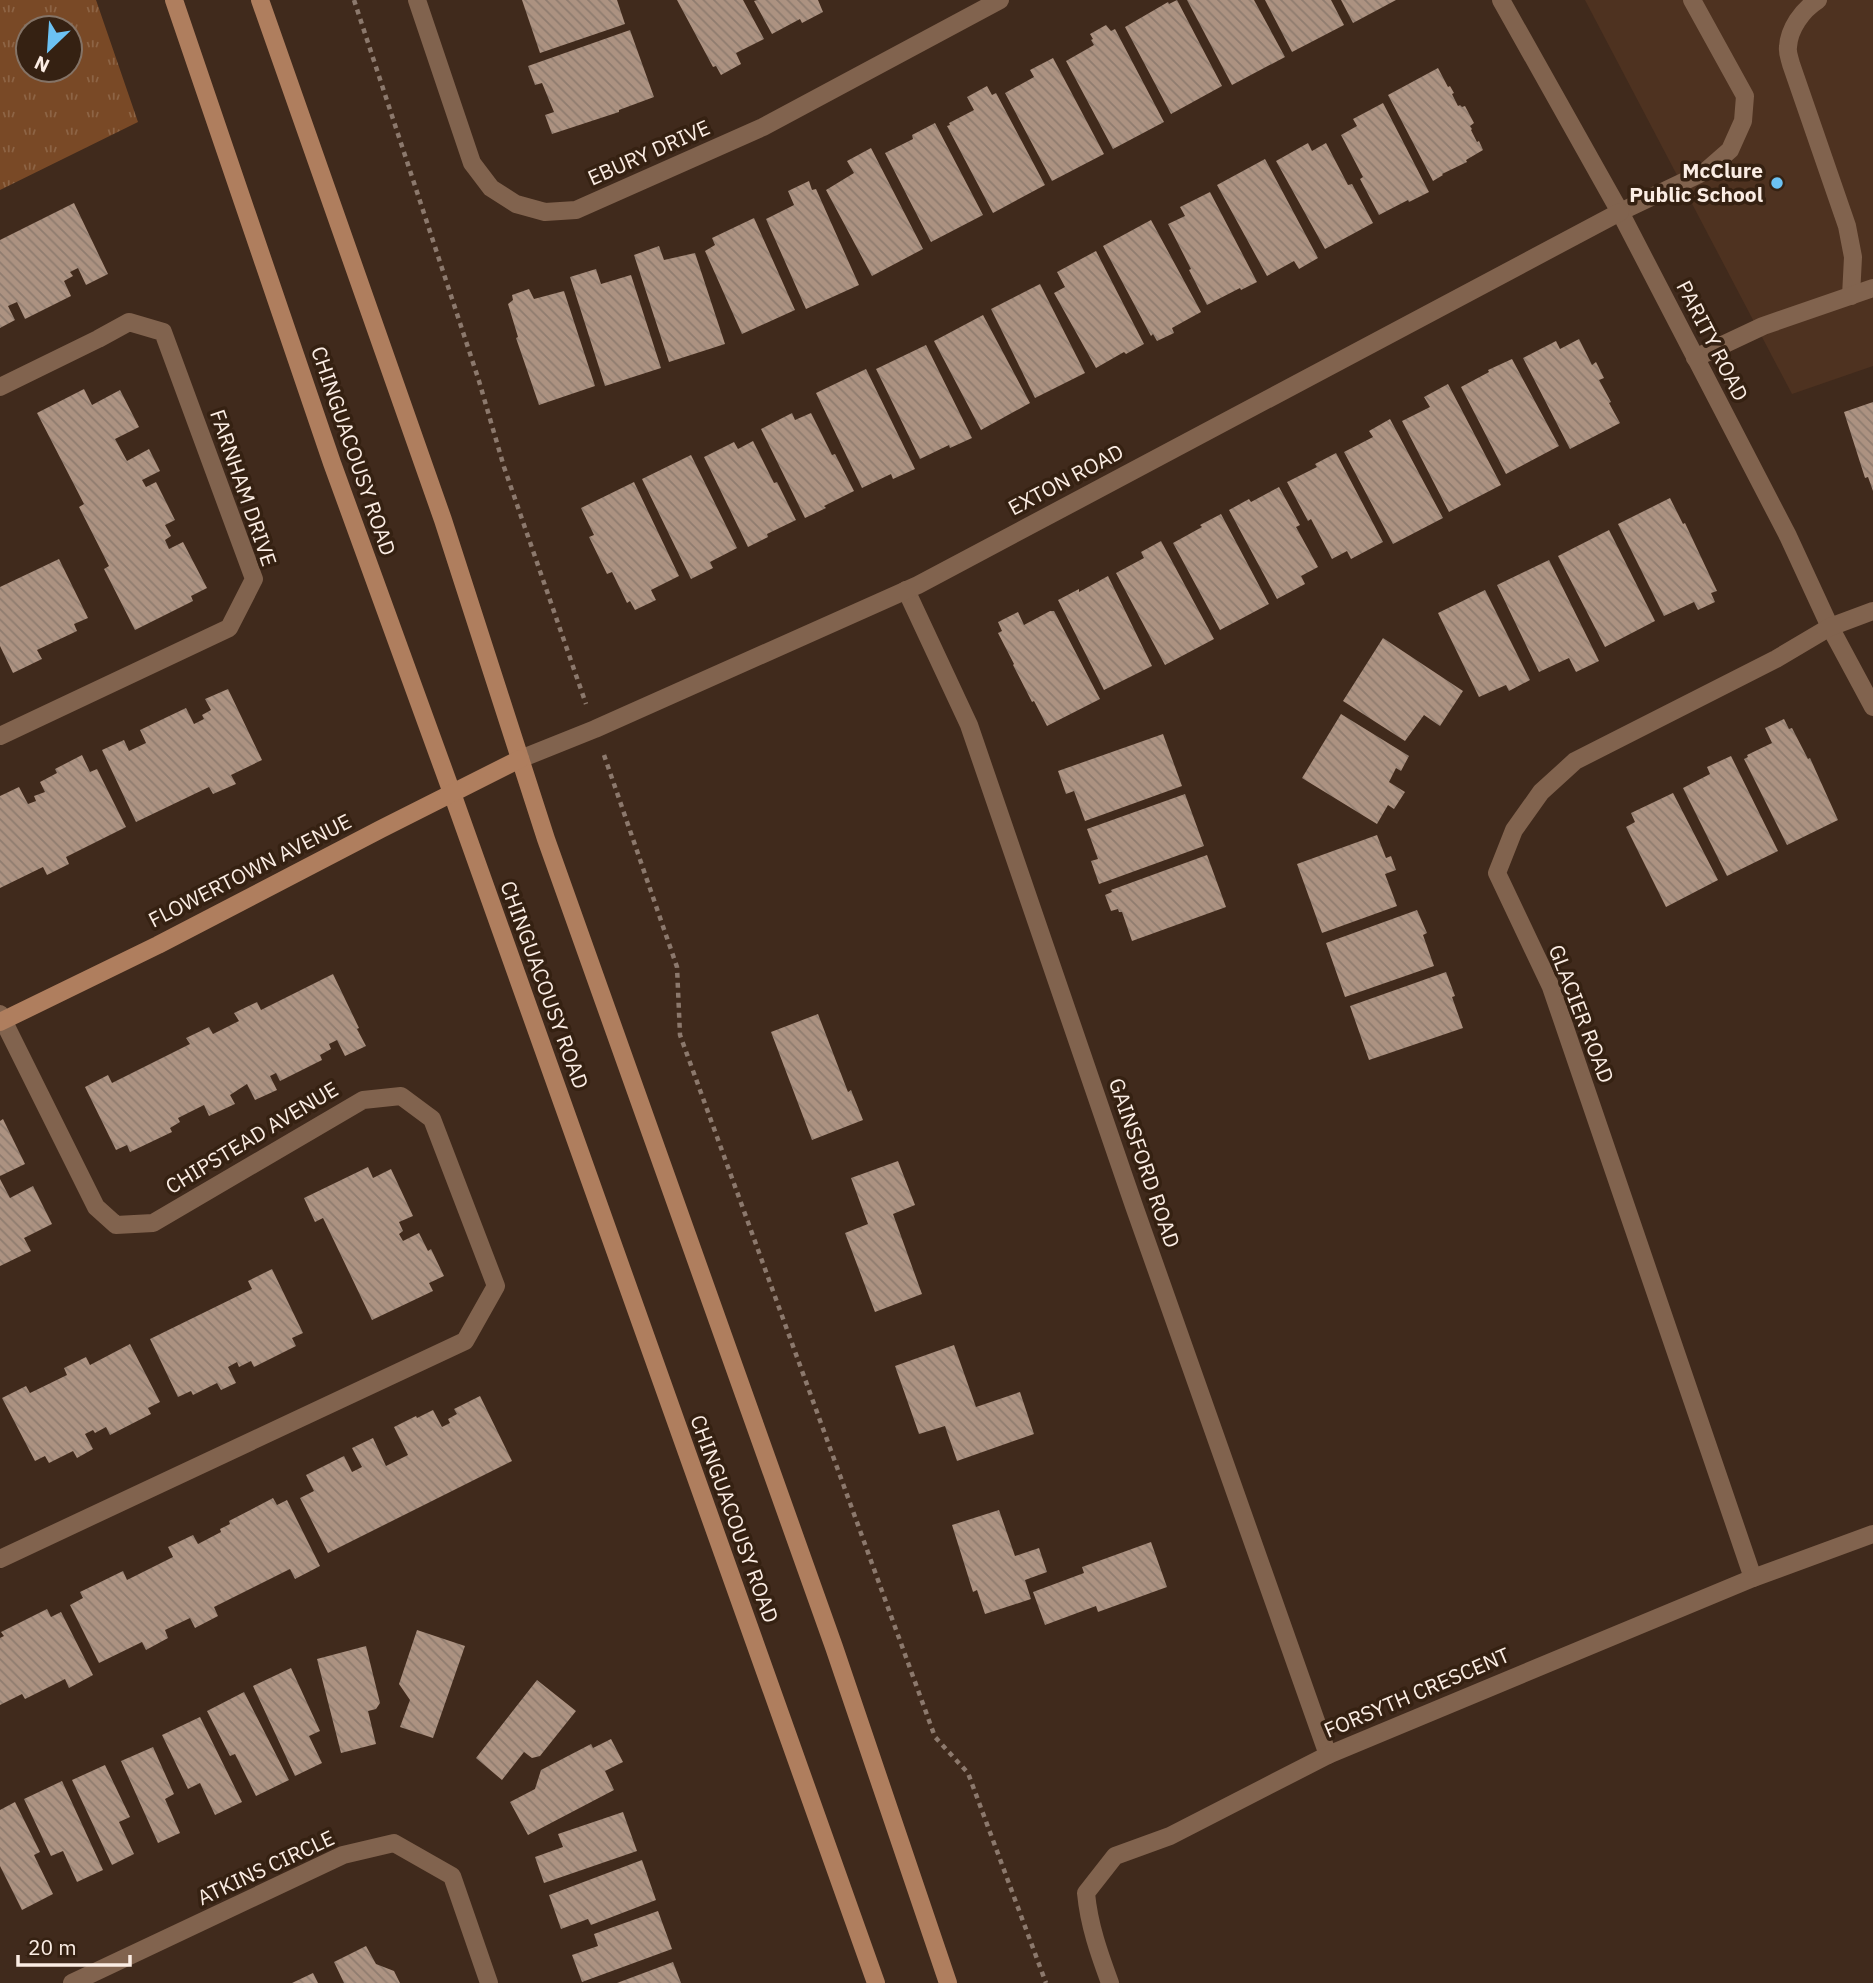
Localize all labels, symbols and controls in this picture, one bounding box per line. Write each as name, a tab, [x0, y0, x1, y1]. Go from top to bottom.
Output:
north arrow	[14, 14, 84, 84]
text: N	[31, 51, 53, 78]
street label: EBURY DRIVE	[583, 113, 714, 192]
place label: McClure Public School	[1629, 156, 1763, 208]
marker: McClure Public School	[1769, 175, 1785, 191]
street label: PARITY ROAD	[1670, 275, 1755, 406]
street label: CHINGUACOUSY ROAD	[305, 342, 403, 559]
street label: FARNHAM DRIVE	[204, 406, 284, 570]
street label: EXTON ROAD	[1003, 437, 1128, 521]
street label: FLOWERTOWN AVENUE	[143, 807, 356, 934]
street label: CHINGUACOUSY ROAD	[494, 877, 596, 1093]
street label: GLACIER ROAD	[1543, 940, 1621, 1087]
street label: CHIPSTEAD AVENUE	[160, 1074, 343, 1200]
street label: GAINSFORD ROAD	[1103, 1074, 1187, 1251]
street label: CHINGUACOUSY ROAD	[684, 1411, 786, 1627]
street label: FORSYTH CRESCENT	[1319, 1640, 1514, 1744]
street label: ATKINS CIRCLE	[192, 1823, 339, 1911]
scale bar	[18, 1924, 130, 1968]
text: 20 m	[28, 1933, 77, 1961]

